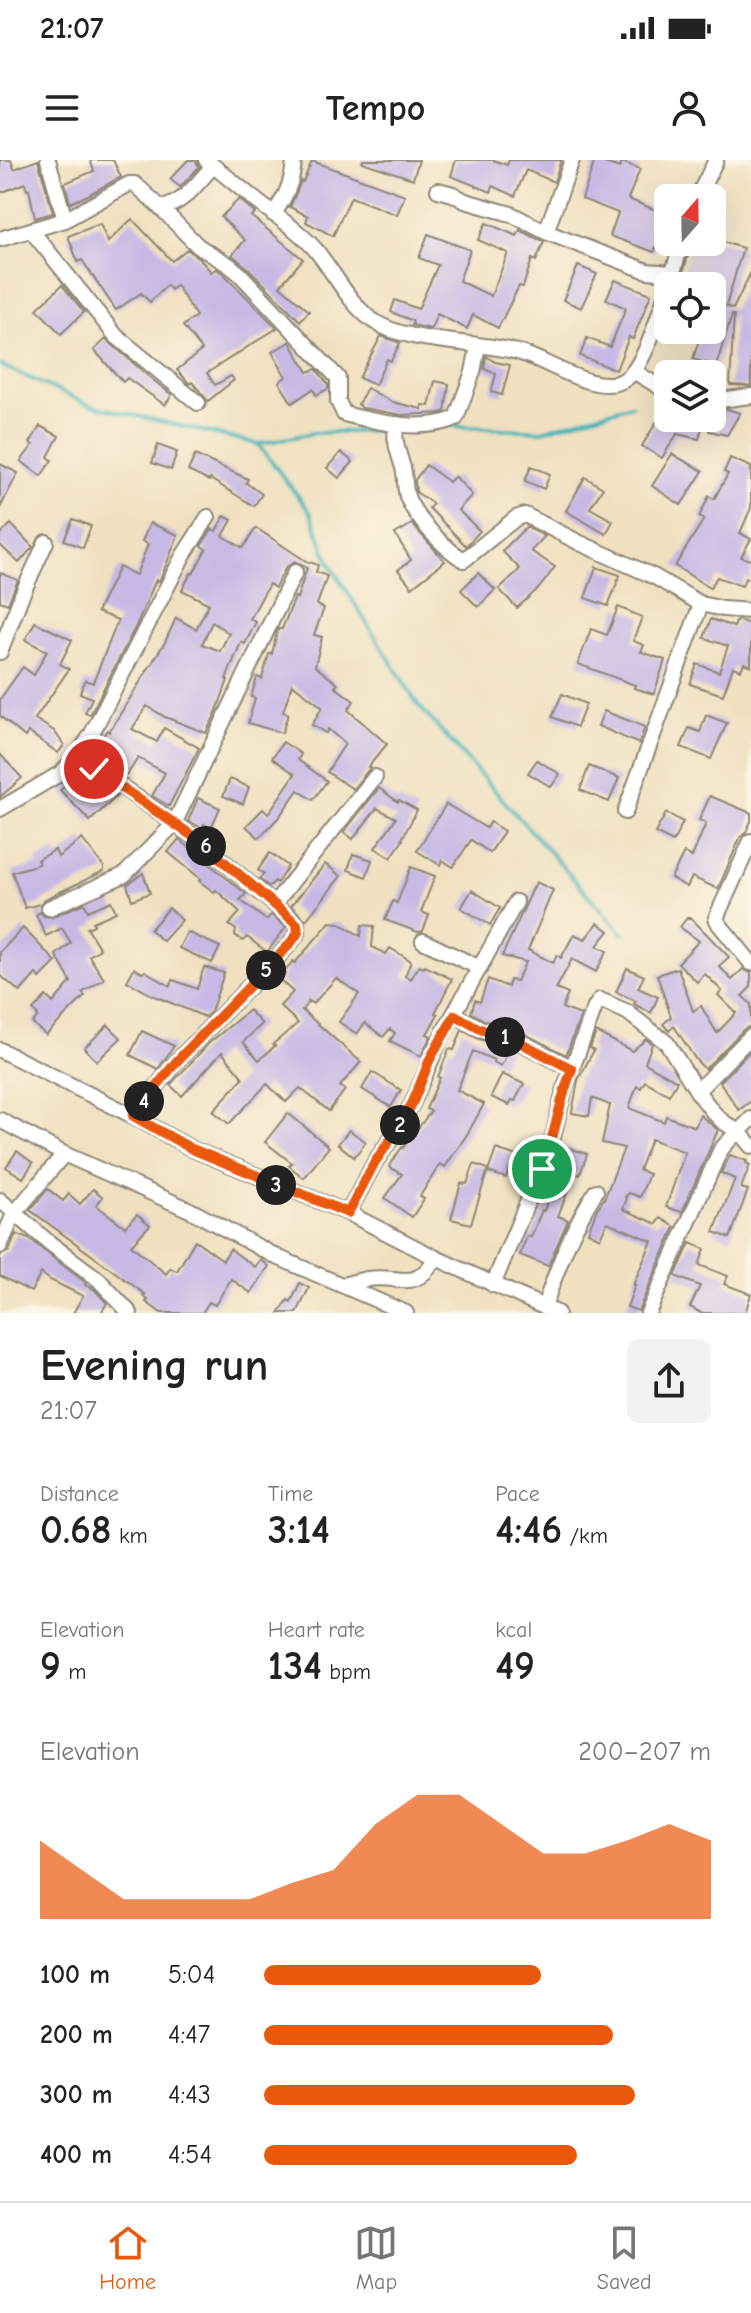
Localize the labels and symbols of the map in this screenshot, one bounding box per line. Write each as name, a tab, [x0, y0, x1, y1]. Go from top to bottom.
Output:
north arrow	[654, 184, 726, 256]
pin	[60, 735, 128, 803]
pin: 6	[186, 826, 226, 866]
pin: 5	[246, 950, 286, 990]
pin: 1	[485, 1017, 525, 1057]
pin: 4	[124, 1081, 164, 1121]
pin: 2	[380, 1105, 420, 1145]
pin	[508, 1135, 576, 1203]
pin: 3	[256, 1165, 296, 1205]

